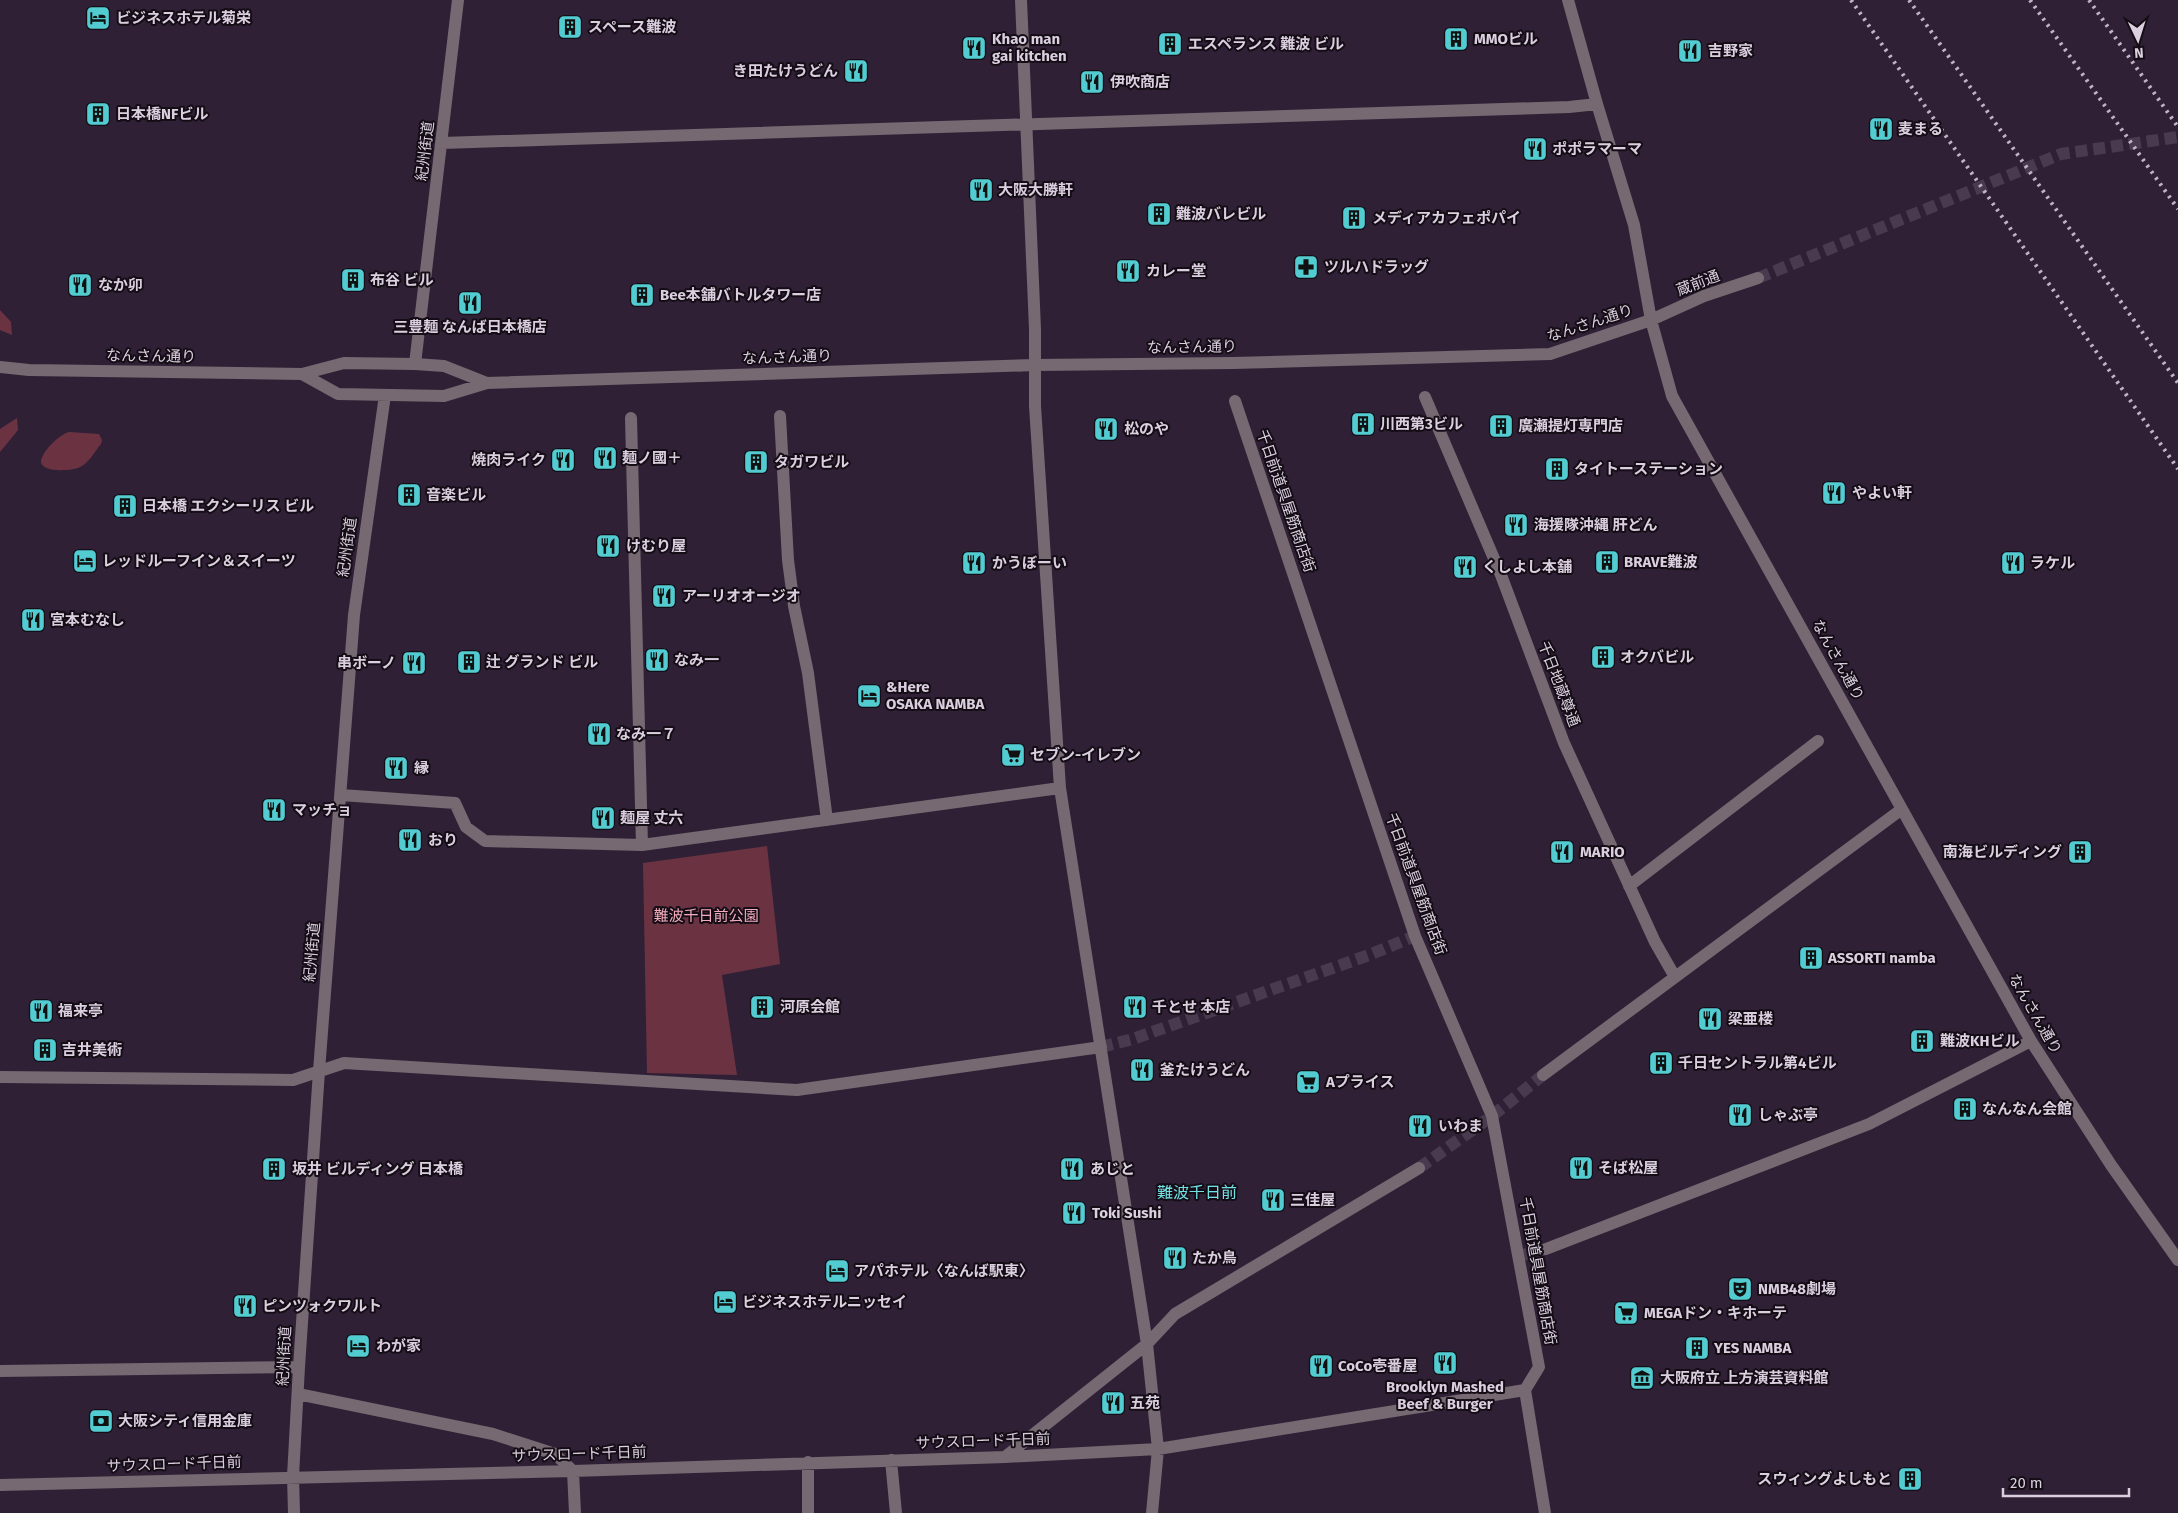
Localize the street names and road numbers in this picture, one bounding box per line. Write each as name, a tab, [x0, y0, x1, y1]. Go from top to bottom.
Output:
street label: 紀州街道	[412, 120, 438, 182]
street label: 蔵前通	[1674, 267, 1722, 299]
street label: なんさん通り	[1544, 301, 1636, 345]
street label: なんさん通り	[1147, 337, 1237, 357]
street label: なんさん通り	[106, 346, 196, 366]
street label: なんさん通り	[742, 346, 832, 368]
street label: 千日前道具屋筋商店街	[1253, 427, 1319, 575]
street label: 紀州街道	[334, 516, 360, 578]
street label: なんさん通り	[1808, 616, 1868, 704]
street label: 千日地蔵尊通	[1534, 639, 1584, 729]
street label: 千日前道具屋筋商店街	[1382, 810, 1450, 958]
street label: 紀州街道	[300, 921, 324, 983]
street label: なんさん通り	[2005, 971, 2065, 1057]
street label: 千日前道具屋筋商店街	[1516, 1196, 1560, 1346]
street label: 紀州街道	[273, 1326, 295, 1386]
street label: サウスロード千日前	[915, 1430, 1051, 1452]
street label: サウスロード千日前	[511, 1443, 647, 1465]
street label: サウスロード千日前	[106, 1453, 242, 1475]

